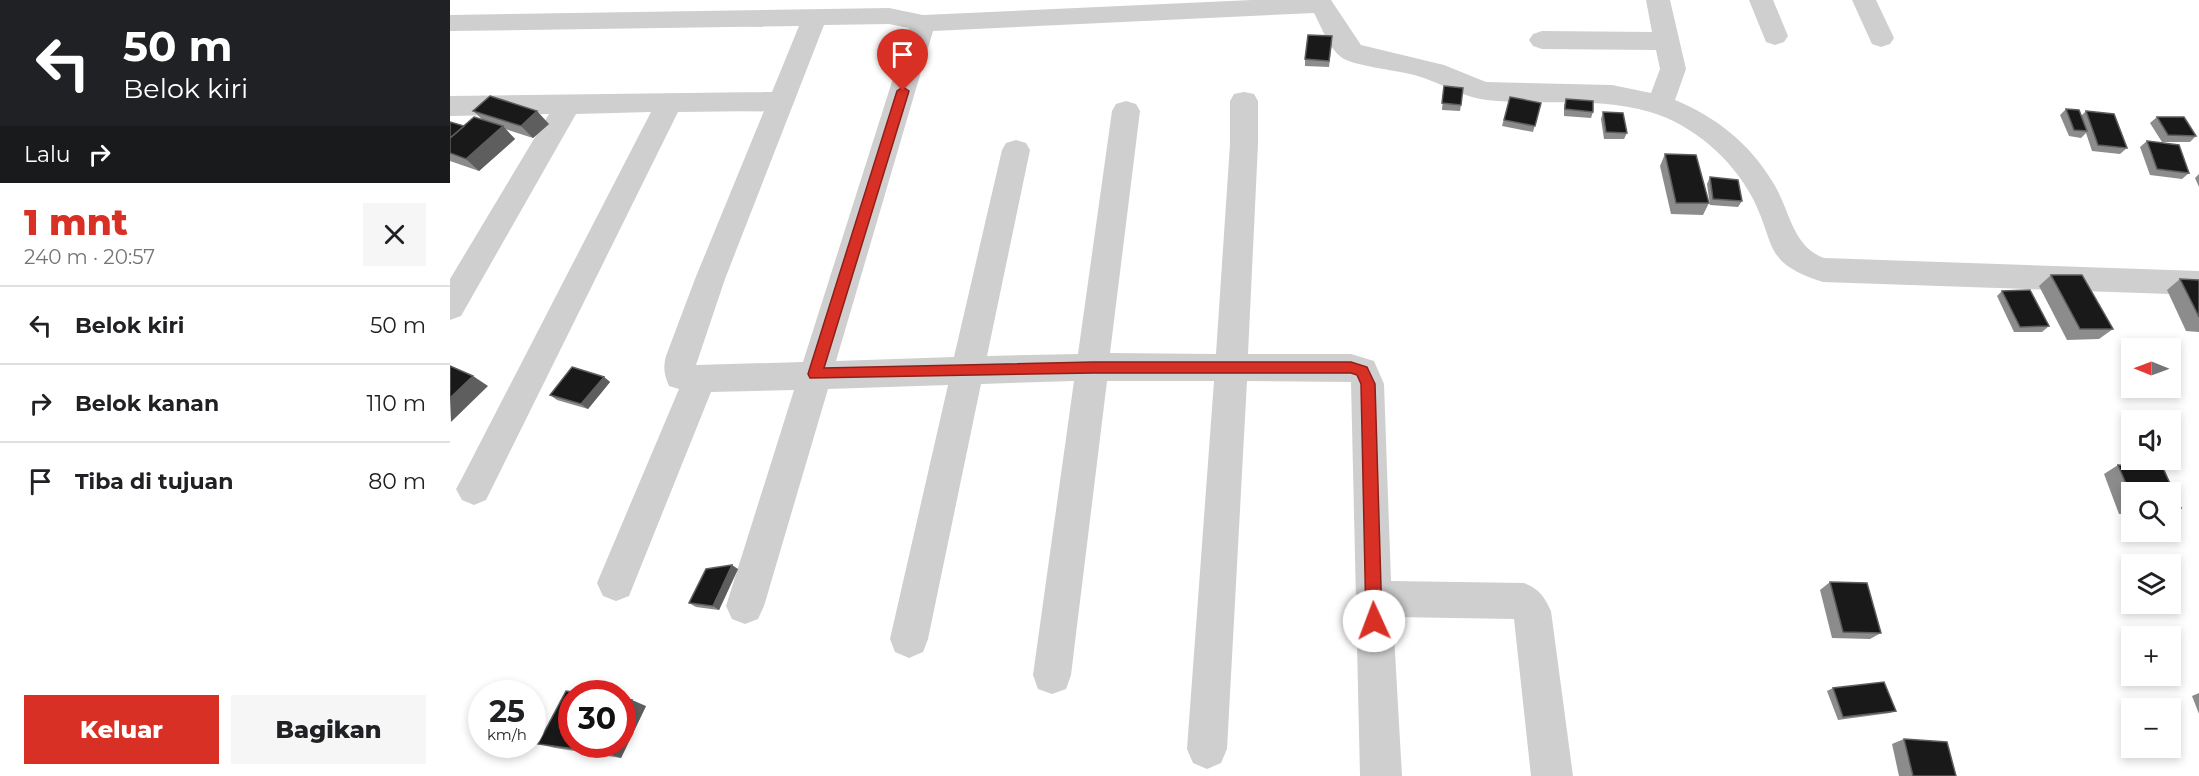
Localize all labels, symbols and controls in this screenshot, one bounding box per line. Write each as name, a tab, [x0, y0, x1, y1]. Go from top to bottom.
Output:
text: 50 m	[123, 20, 232, 72]
icon: left	[24, 24, 102, 102]
pin	[877, 29, 928, 91]
icon: arrive	[886, 38, 919, 71]
text: Belok kiri	[123, 72, 248, 105]
icon: right	[83, 138, 116, 171]
text: Lalu	[24, 141, 71, 168]
text: 1 mnt	[24, 200, 128, 244]
button: close	[363, 203, 426, 266]
text: 240 m · 20:57	[24, 245, 155, 269]
icon: left	[24, 309, 57, 342]
text: Belok kiri	[75, 312, 184, 339]
text: 50 m	[370, 312, 426, 339]
north arrow	[2121, 338, 2181, 398]
map controls	[2121, 338, 2181, 758]
icon: right	[24, 387, 57, 420]
text: Belok kanan	[75, 390, 219, 417]
text: 110 m	[366, 390, 426, 417]
button: sound	[2121, 410, 2181, 470]
icon: arrive	[24, 465, 57, 498]
text: Tiba di tujuan	[75, 468, 233, 495]
text: 80 m	[368, 468, 426, 495]
button: search	[2121, 482, 2181, 542]
button: layers	[2121, 554, 2181, 614]
position arrow	[1342, 589, 1406, 653]
button: +	[2121, 626, 2181, 686]
speed limit sign: 30	[558, 680, 636, 758]
text: 25	[489, 693, 525, 730]
button: Keluar	[24, 695, 219, 764]
button: Bagikan	[231, 695, 426, 764]
button: −	[2121, 698, 2181, 758]
text: km/h	[487, 725, 527, 744]

